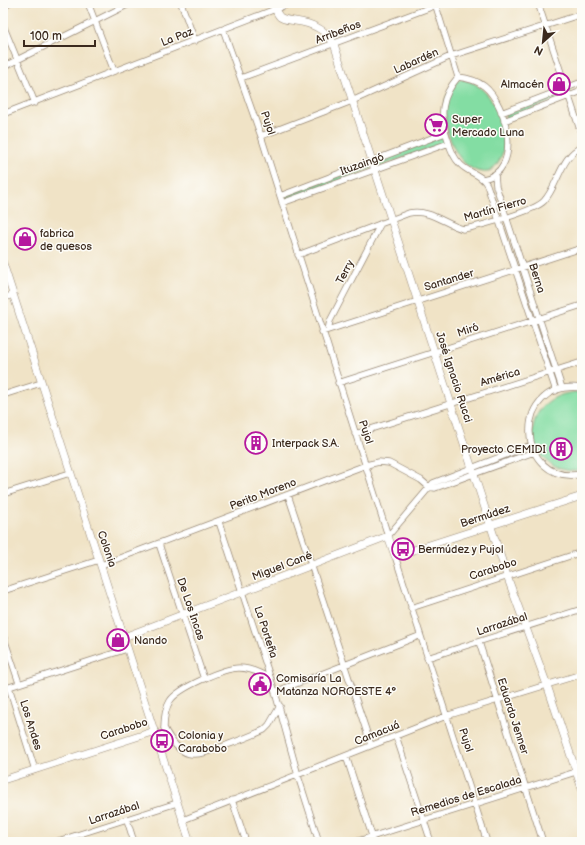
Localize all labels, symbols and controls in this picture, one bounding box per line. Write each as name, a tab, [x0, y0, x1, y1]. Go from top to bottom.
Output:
street label: Arribeños	[313, 17, 363, 47]
scale bar	[24, 22, 95, 48]
north arrow	[523, 22, 563, 62]
street label: La Paz	[159, 25, 195, 49]
text: 100 m	[30, 29, 62, 44]
text: N	[532, 43, 545, 58]
street label: Labardén	[392, 45, 440, 77]
shop icon: Almacén	[546, 71, 572, 97]
place label: Almacén	[501, 78, 544, 91]
street label: Pujol	[258, 109, 278, 137]
supermarket icon: Super Mercado Luna	[423, 112, 449, 138]
place label: Super Mercado Luna	[452, 113, 524, 139]
street label: Ituzaingó	[338, 150, 386, 178]
street label: Martín Fierro	[462, 194, 528, 224]
shop icon: fabrica de quesos	[12, 226, 38, 252]
place label: fabrica de quesos	[40, 227, 93, 253]
street label: Terry	[333, 258, 357, 286]
street label: Berna	[526, 262, 548, 294]
street label: Santander	[423, 266, 476, 294]
street label: Miró	[455, 320, 481, 340]
street label: José Ignacio Rucci	[433, 330, 475, 424]
street label: América	[478, 365, 522, 389]
street label: Pujol	[356, 418, 376, 446]
building icon: Interpack S.A.	[243, 430, 269, 456]
building icon: Proyecto CEMIDI	[548, 436, 574, 462]
place label: Interpack S.A.	[272, 437, 339, 450]
place label: Proyecto CEMIDI	[461, 443, 547, 456]
street label: Perito Moreno	[228, 475, 298, 513]
street label: Bermúdez	[459, 502, 512, 530]
street label: Colonia	[95, 529, 119, 569]
bus stop icon: Bermúdez y Pujol	[390, 536, 416, 562]
place label: Bermúdez y Pujol	[418, 543, 503, 556]
street label: Miguel Cané	[250, 548, 314, 583]
street label: Carabobo	[468, 555, 518, 583]
street label: De Los Incas	[174, 576, 208, 642]
street label: La Porteña	[251, 604, 281, 660]
street label: Larrazábal	[475, 610, 529, 638]
shop icon: Nando	[105, 627, 131, 653]
place label: Nando	[134, 634, 167, 647]
public building icon: Comisaría La Matanza NOROESTE 4°	[247, 671, 273, 697]
place label: Comisaría La Matanza NOROESTE 4°	[276, 672, 396, 698]
street label: Eduardo Jenner	[495, 676, 532, 757]
street label: Los Andes	[17, 698, 45, 752]
street label: Carabobo	[99, 715, 149, 743]
street label: Camacuá	[353, 718, 401, 748]
street label: Pujol	[456, 726, 476, 754]
bus stop icon: Colonia y Carabobo	[149, 728, 175, 754]
place label: Colonia y Carabobo	[178, 729, 227, 755]
street label: Remedios de Escalada	[409, 773, 523, 819]
street label: Larrazábal	[87, 799, 141, 827]

